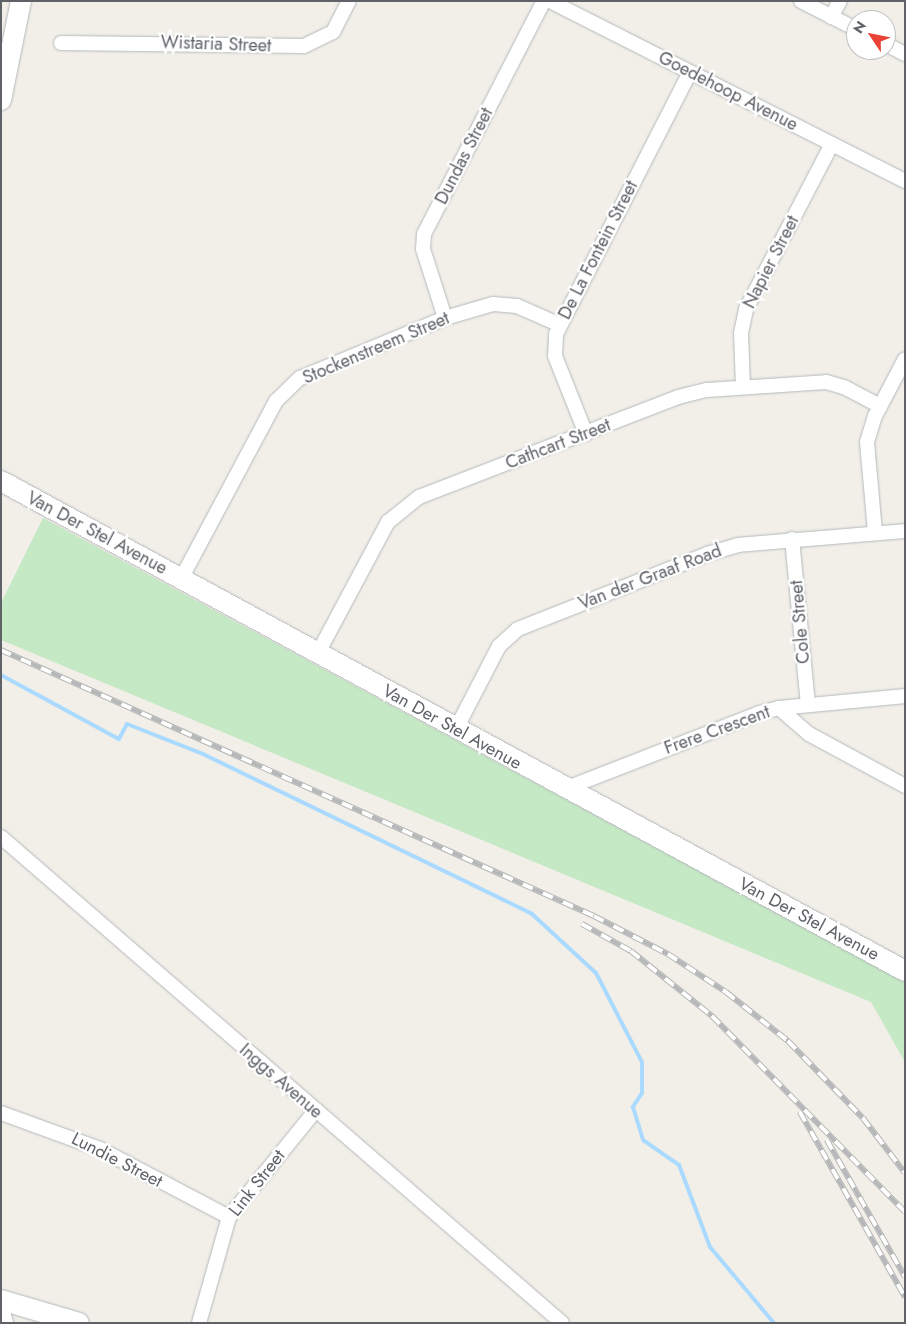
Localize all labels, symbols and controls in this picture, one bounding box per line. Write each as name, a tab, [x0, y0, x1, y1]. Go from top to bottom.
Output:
north arrow	[846, 10, 896, 60]
text: N	[848, 17, 871, 37]
street label: Wistaria Street	[160, 31, 272, 57]
street label: Goedehoop Avenue	[655, 47, 801, 135]
street label: Dundas Street	[430, 104, 498, 208]
street label: De La Fontein Street	[554, 177, 642, 323]
street label: Napier Street	[738, 212, 804, 312]
street label: Stockenstreem Street	[299, 307, 453, 389]
street label: Cathcart Street	[502, 414, 614, 474]
street label: Van Der Stel Avenue	[23, 487, 171, 579]
street label: Van der Graaf Road	[575, 540, 725, 614]
street label: Cole Street	[786, 579, 814, 665]
street label: Van Der Stel Avenue	[379, 680, 525, 774]
street label: Frere Crescent	[661, 701, 773, 759]
street label: Van Der Stel Avenue	[735, 873, 883, 965]
street label: Inggs Avenue	[235, 1039, 327, 1123]
street label: Lundie Street	[68, 1128, 166, 1192]
street label: Link Street	[224, 1145, 290, 1221]

